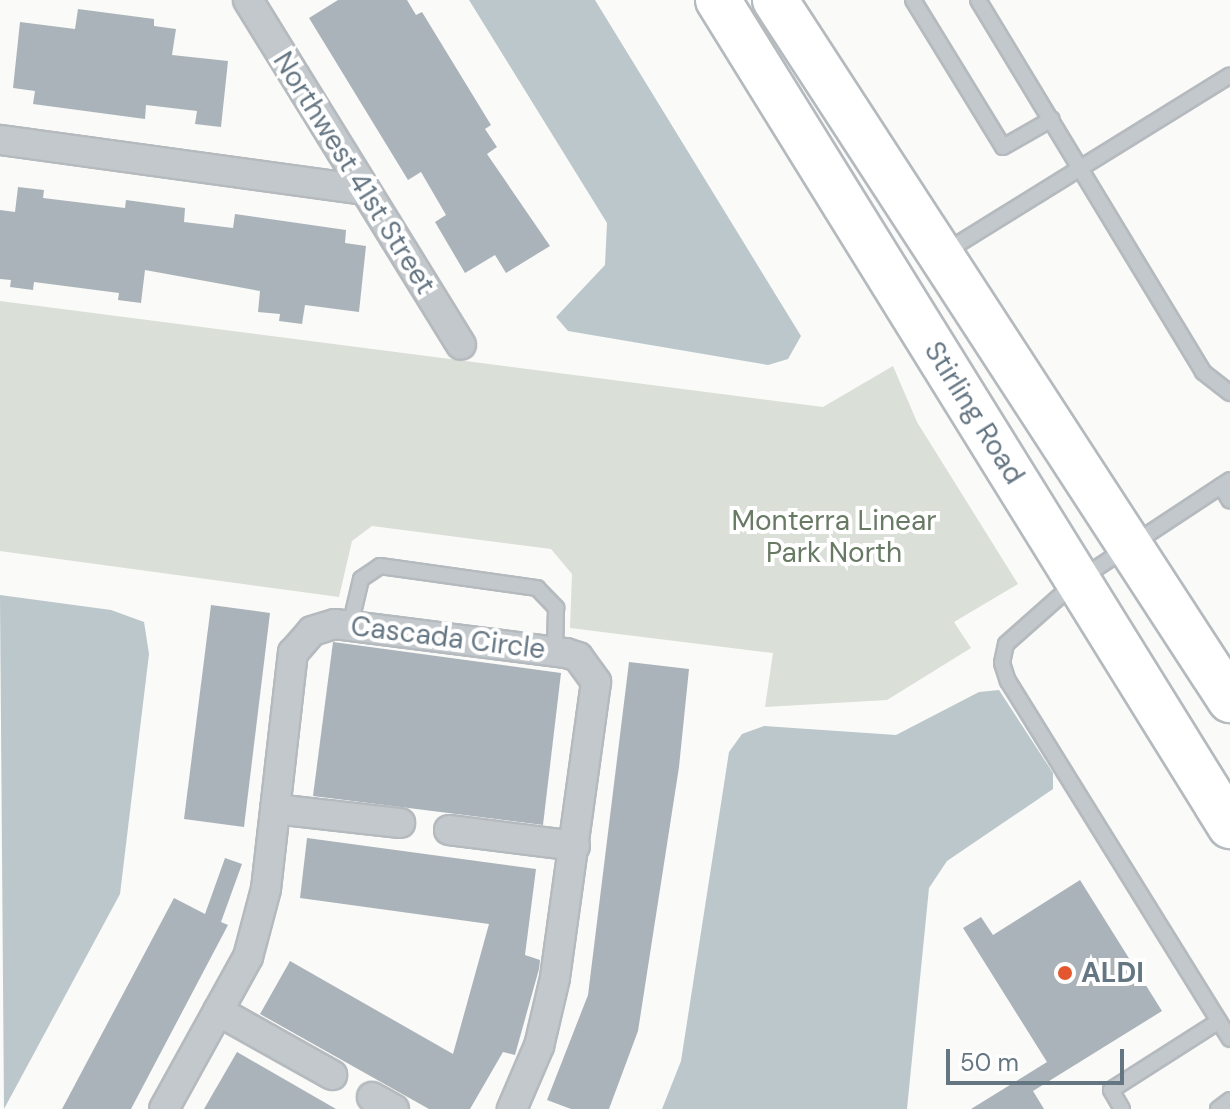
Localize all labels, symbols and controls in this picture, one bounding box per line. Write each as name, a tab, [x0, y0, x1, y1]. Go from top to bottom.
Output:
street label: Northwest 41st Street	[266, 46, 442, 300]
street label: Stirling Road	[917, 336, 1031, 490]
park label: Monterra Linear Park North	[731, 504, 937, 570]
street label: Cascada Circle	[349, 609, 547, 667]
place label: ALDI	[1081, 956, 1144, 990]
marker: ALDI	[1056, 964, 1074, 982]
scale bar	[950, 1033, 1128, 1083]
text: 50 m	[960, 1047, 1019, 1078]

